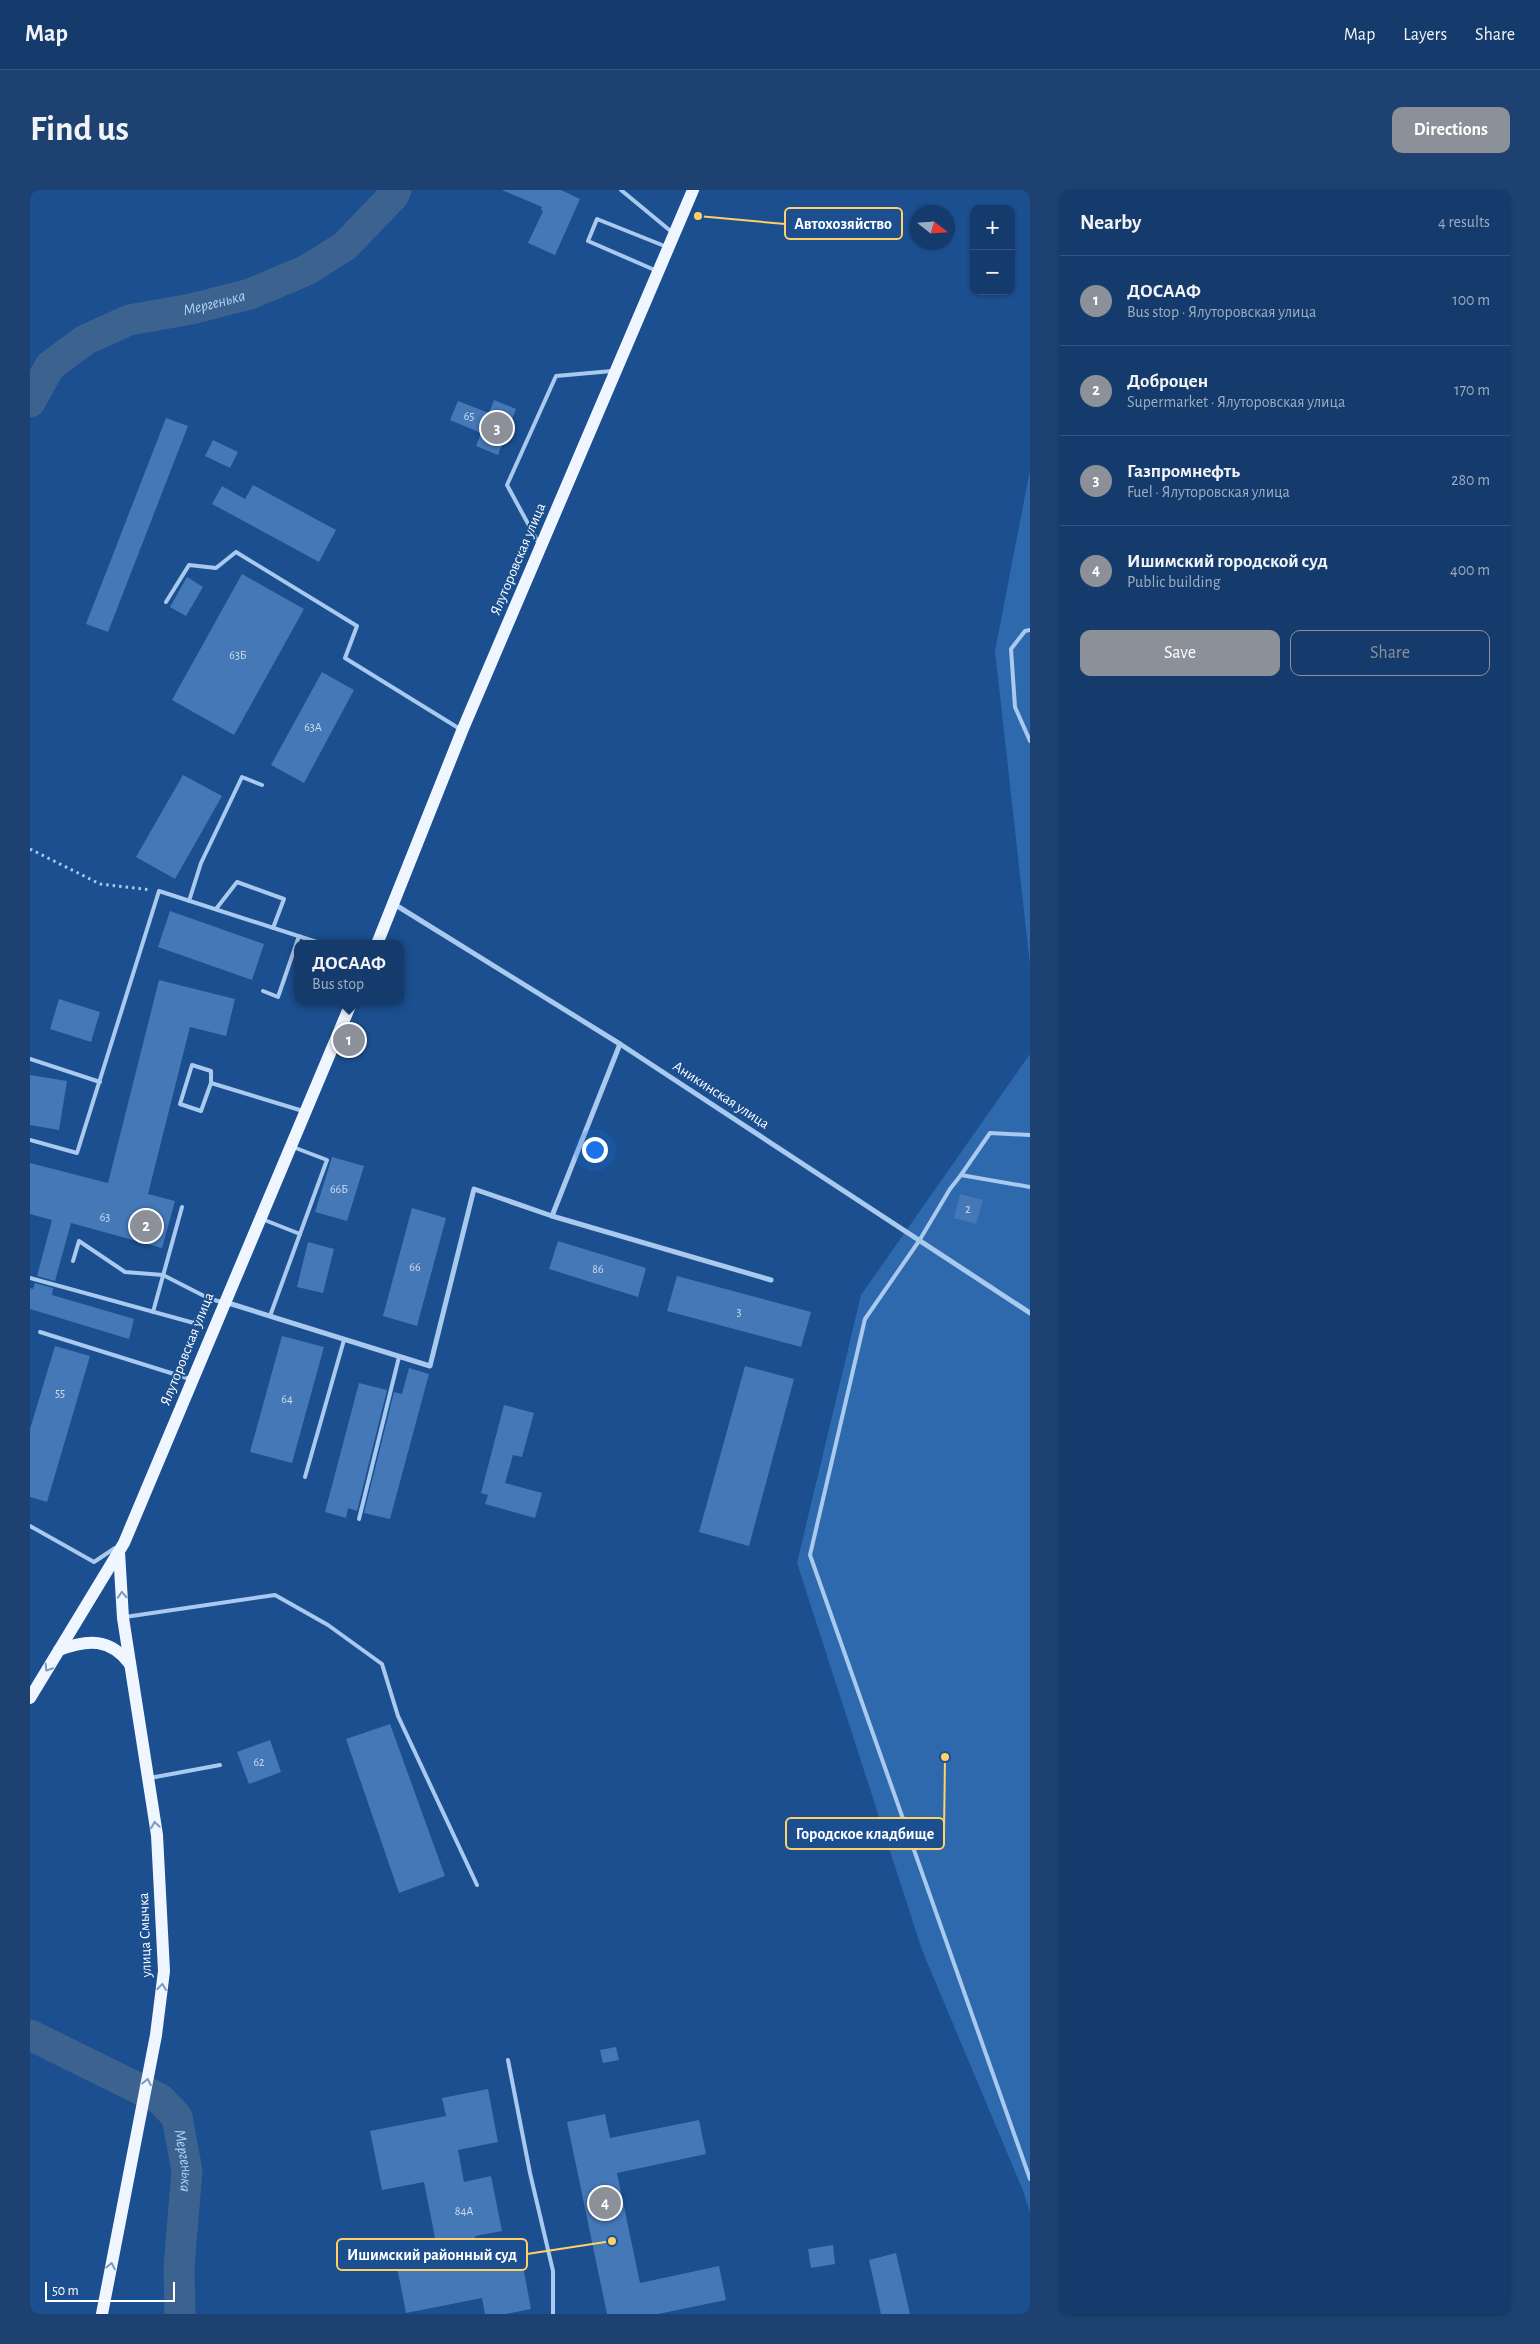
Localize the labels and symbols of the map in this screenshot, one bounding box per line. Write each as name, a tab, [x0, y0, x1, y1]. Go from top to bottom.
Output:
north arrow	[910, 205, 955, 250]
callout: Автохозяйство	[785, 208, 902, 239]
text: Автохозяйство	[794, 216, 892, 232]
water label: Мергенька	[182, 288, 247, 318]
pin: 3	[481, 409, 513, 447]
house number: 65	[464, 410, 474, 422]
street label: Ялуторовская улица	[488, 501, 548, 617]
house number: 63Б	[229, 649, 247, 661]
house number: 63А	[304, 721, 322, 733]
pin: 1	[333, 1021, 365, 1059]
street label: Аникинская улица	[670, 1058, 772, 1132]
your location	[582, 1137, 608, 1163]
house number: 66Б	[330, 1183, 348, 1195]
house number: 2	[965, 1203, 971, 1215]
pin: 2	[130, 1207, 162, 1245]
house number: 63	[100, 1211, 110, 1223]
house number: 66	[409, 1261, 421, 1273]
house number: 86	[592, 1263, 604, 1275]
street label: Ялуторовская улица	[158, 1290, 217, 1408]
house number: 3	[737, 1306, 742, 1318]
house number: 55	[55, 1387, 65, 1399]
house number: 64	[281, 1393, 293, 1405]
one-way arrow	[116, 1591, 127, 1599]
one-way arrow	[45, 1663, 55, 1672]
house number: 62	[253, 1756, 265, 1768]
callout: Городское кладбище	[786, 1818, 944, 1849]
one-way arrow	[151, 1820, 161, 1829]
text: Городское кладбище	[796, 1826, 934, 1842]
street label: улица Смычка	[136, 1892, 154, 1979]
one-way arrow	[156, 1983, 167, 1991]
one-way arrow	[142, 2078, 152, 2087]
water label: Мергенька	[171, 2128, 195, 2193]
pin: 4	[589, 2184, 621, 2222]
house number: 84А	[455, 2205, 473, 2217]
callout: Ишимский районный суд	[337, 2239, 527, 2270]
text: Ишимский районный суд	[347, 2247, 517, 2264]
one-way arrow	[105, 2262, 116, 2271]
scale bar	[45, 2279, 175, 2302]

